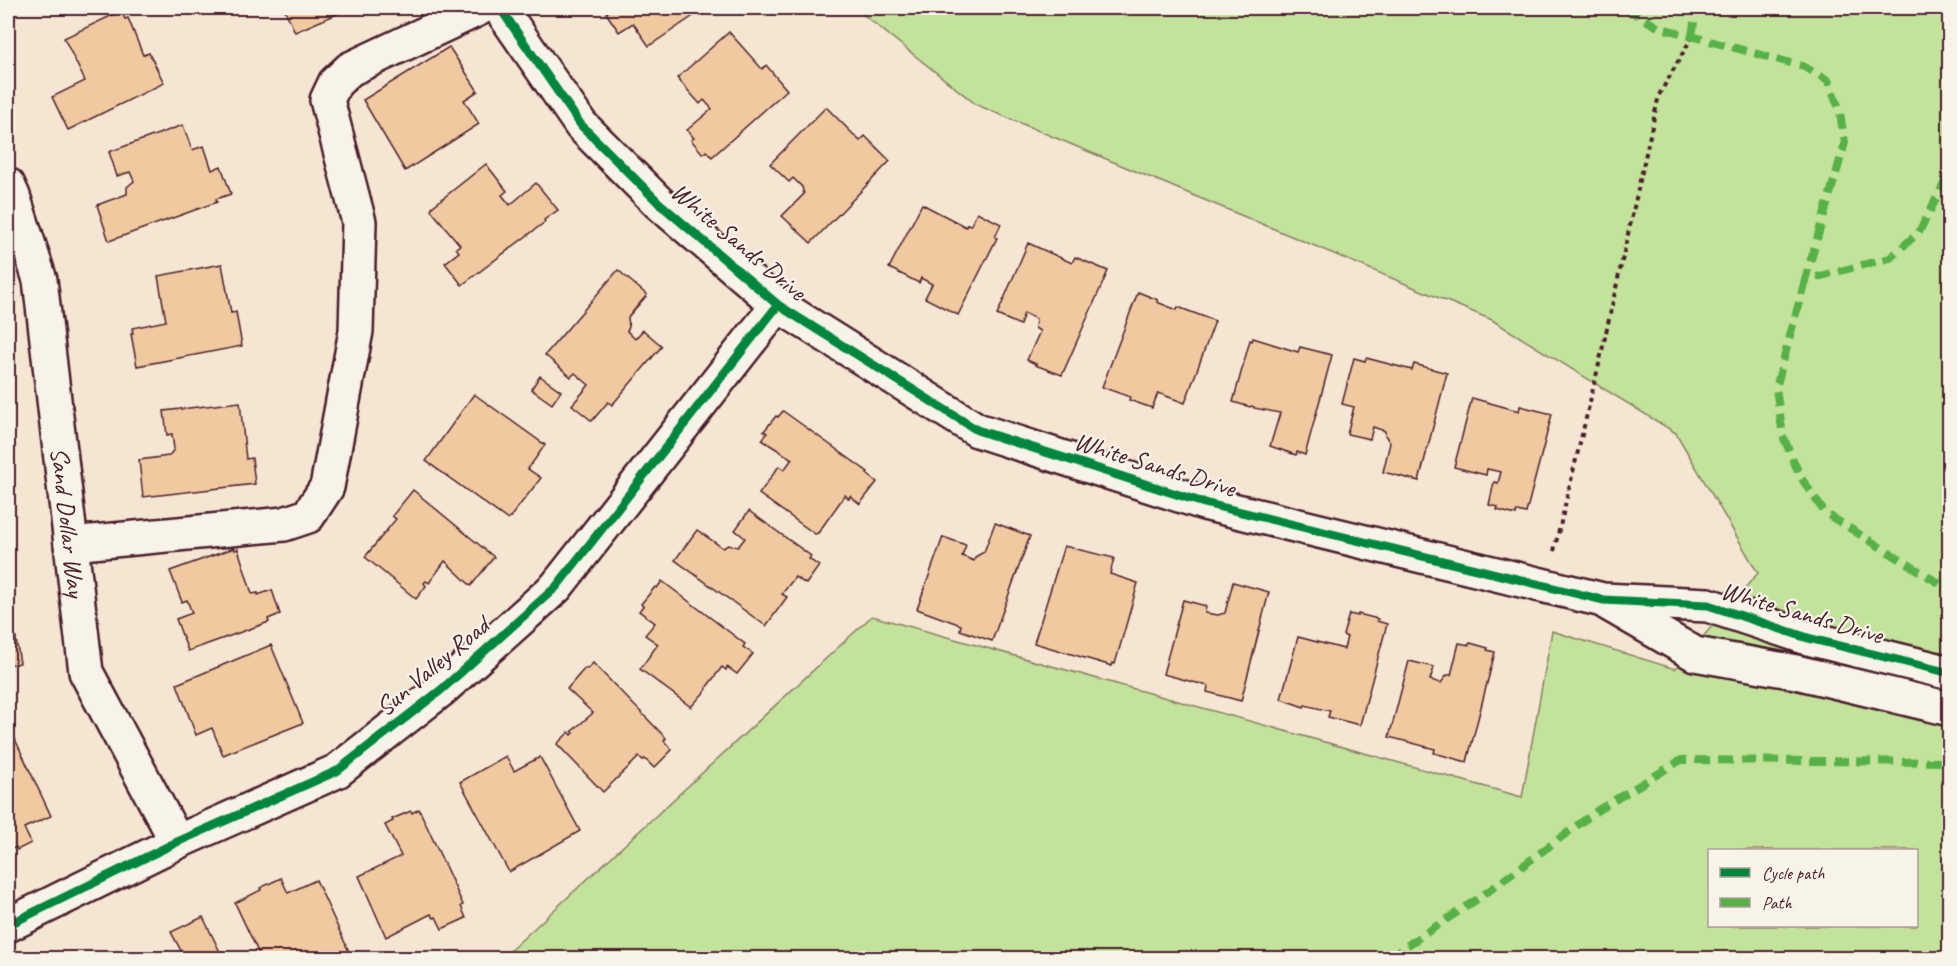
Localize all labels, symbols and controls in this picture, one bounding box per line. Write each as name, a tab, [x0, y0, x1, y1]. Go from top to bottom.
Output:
street label: White Sands Drive	[664, 175, 814, 309]
street label: White Sands Drive	[1070, 424, 1241, 505]
street label: Sand Dollar Way	[43, 445, 93, 601]
street label: White Sands Drive	[1717, 574, 1888, 652]
street label: Sun Valley Road	[369, 607, 499, 723]
legend	[1708, 849, 1918, 927]
text: Cycle path	[1762, 862, 1825, 884]
text: Path	[1762, 892, 1792, 914]

